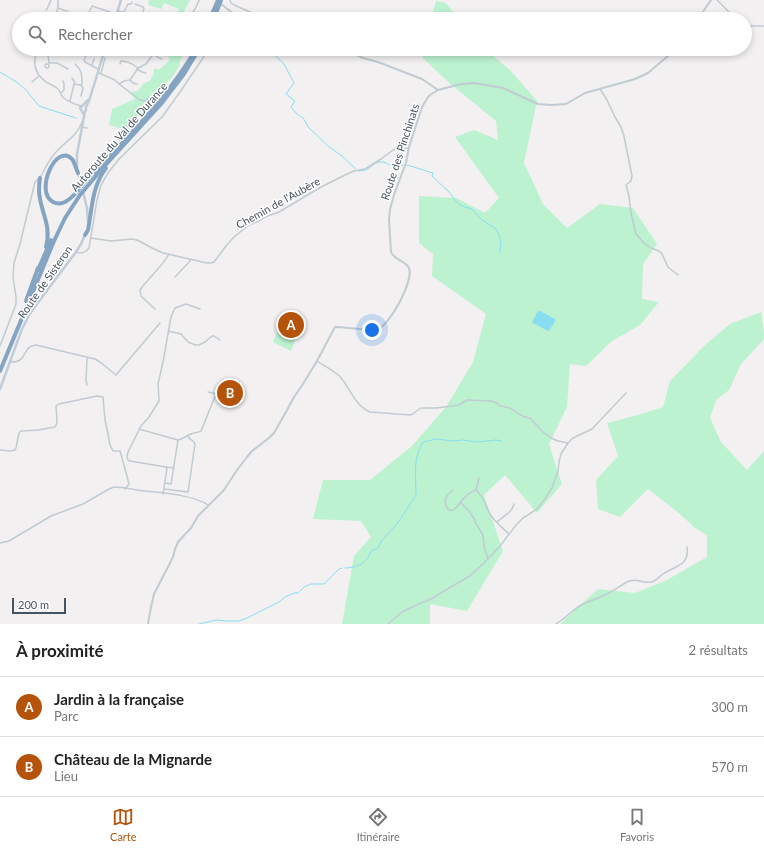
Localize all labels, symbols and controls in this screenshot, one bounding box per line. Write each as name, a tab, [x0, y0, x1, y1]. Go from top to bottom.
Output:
search box	[12, 12, 752, 56]
icon: search	[26, 23, 48, 45]
text: Rechercher	[58, 25, 132, 43]
street label: Autoroute du Val de Durance	[68, 79, 170, 194]
street label: Route des Pinchinats	[378, 102, 421, 202]
street label: Chemin de l'Aubère	[234, 174, 322, 231]
street label: Route de Sisteron	[15, 243, 74, 320]
pin: A	[278, 310, 304, 340]
your location	[362, 320, 382, 340]
pin: B	[217, 378, 243, 408]
scale bar	[12, 596, 66, 615]
text: 200 m	[18, 598, 49, 611]
text: À proximité	[16, 640, 104, 661]
text: 2 résultats	[689, 642, 748, 658]
text: Jardin à la française	[54, 690, 184, 708]
text: A	[24, 699, 34, 715]
text: 300 m	[711, 699, 748, 715]
text: Parc	[54, 708, 79, 724]
text: Château de la Mignarde	[54, 750, 212, 768]
text: B	[25, 759, 33, 775]
text: 570 m	[711, 759, 748, 775]
text: Lieu	[54, 768, 78, 784]
tab: Carte	[110, 806, 137, 843]
tab: Itinéraire	[357, 806, 400, 843]
tab: Favoris	[620, 806, 654, 843]

